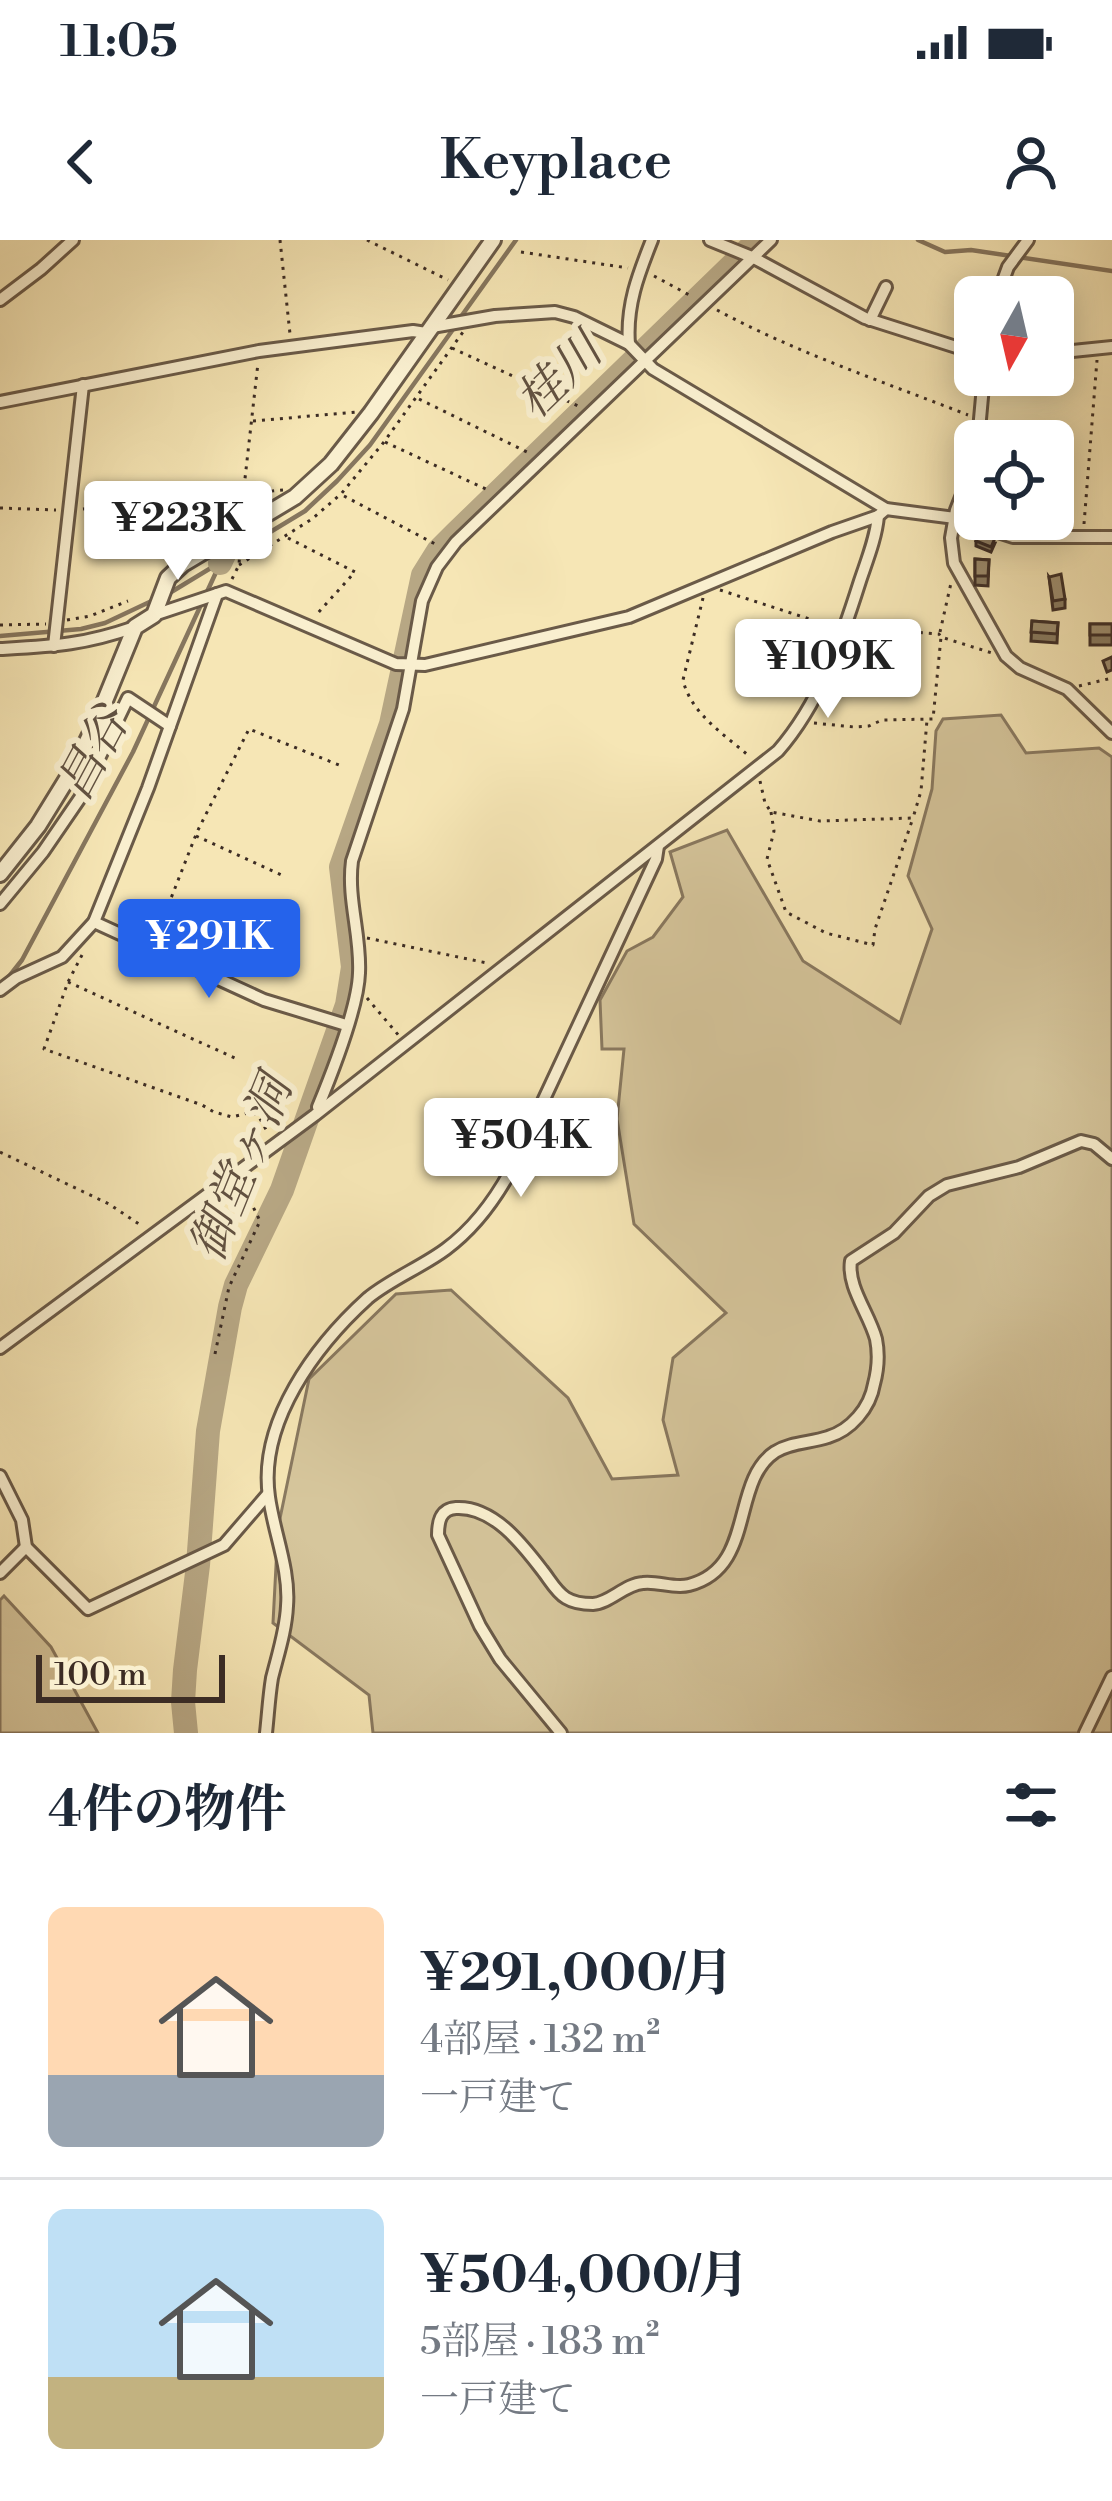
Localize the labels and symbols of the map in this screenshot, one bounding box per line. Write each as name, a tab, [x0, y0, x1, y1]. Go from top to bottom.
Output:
north arrow	[954, 276, 1074, 396]
water label: 桂川	[505, 319, 619, 432]
pin: ¥223K	[94, 481, 262, 583]
pin: ¥109K	[744, 619, 912, 721]
water label: 昌谷	[46, 695, 145, 811]
pin: ¥291K	[125, 899, 293, 1001]
water label: 御堂ヶ洞	[179, 1062, 309, 1269]
pin: ¥504K	[437, 1098, 605, 1200]
scale bar	[36, 1649, 225, 1702]

